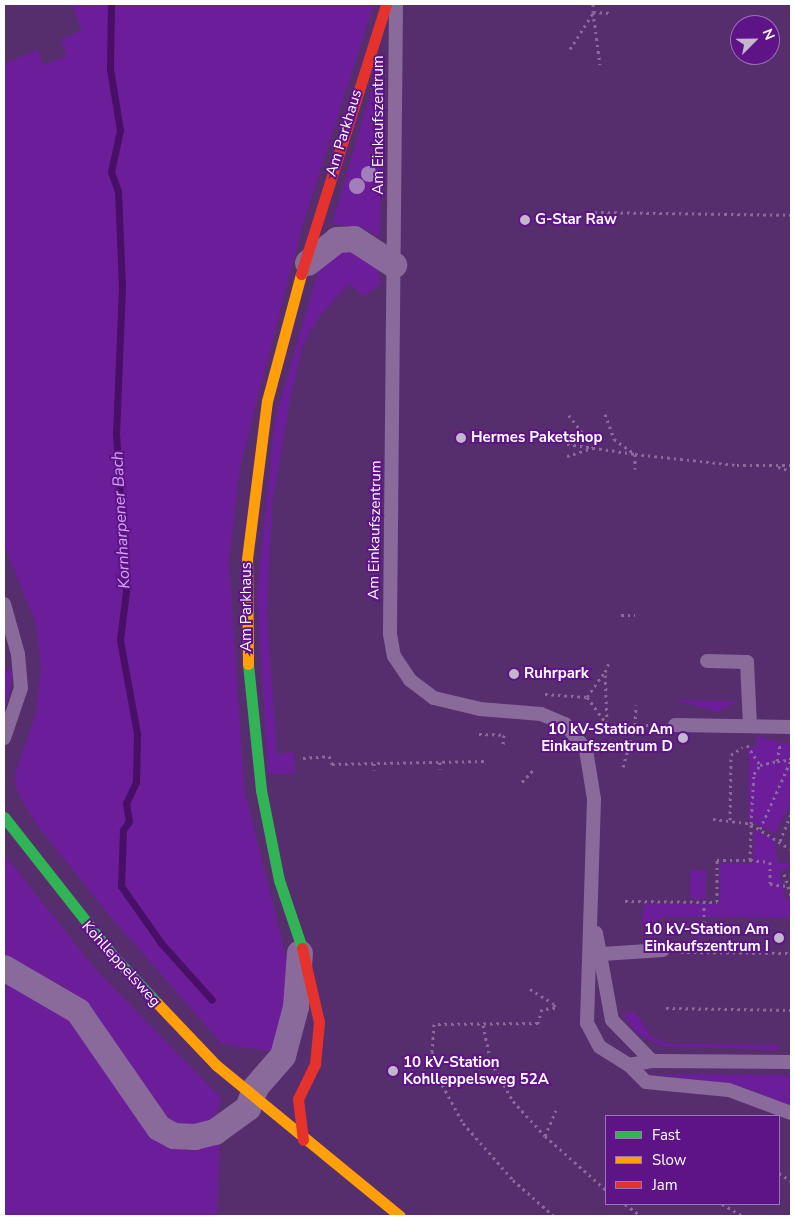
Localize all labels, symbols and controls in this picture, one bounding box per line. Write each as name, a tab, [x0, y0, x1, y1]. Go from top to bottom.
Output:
north arrow	[730, 15, 780, 65]
text: N	[758, 26, 779, 43]
street label: Am Einkaufszentrum	[370, 55, 388, 195]
street label: Am Parkhaus	[322, 87, 366, 179]
place label: G-Star Raw	[535, 211, 617, 229]
marker: G-Star Raw	[519, 214, 531, 226]
place label: Hermes Paketshop	[471, 429, 602, 447]
marker: Hermes Paketshop	[455, 432, 467, 444]
water label: Kornharpener Bach	[108, 451, 134, 589]
street label: Am Einkaufszentrum	[365, 460, 385, 600]
street label: Am Parkhaus	[238, 562, 256, 652]
place label: Ruhrpark	[524, 665, 589, 683]
marker: Ruhrpark	[508, 668, 520, 680]
place label: 10 kV-Station Am Einkaufszentrum D	[541, 720, 673, 755]
marker: 10 kV-Station Am Einkaufszentrum D	[677, 732, 689, 744]
street label: Kohlleppelsweg	[78, 917, 164, 1011]
place label: 10 kV-Station Am Einkaufszentrum I	[644, 920, 769, 955]
marker: 10 kV-Station Am Einkaufszentrum I	[773, 932, 785, 944]
place label: 10 kV-Station Kohlleppelsweg 52A	[403, 1053, 549, 1088]
marker: 10 kV-Station Kohlleppelsweg 52A	[387, 1065, 399, 1077]
legend	[605, 1115, 780, 1205]
text: Fast	[652, 1125, 680, 1145]
text: Slow	[652, 1150, 686, 1170]
text: Jam	[652, 1175, 678, 1195]

